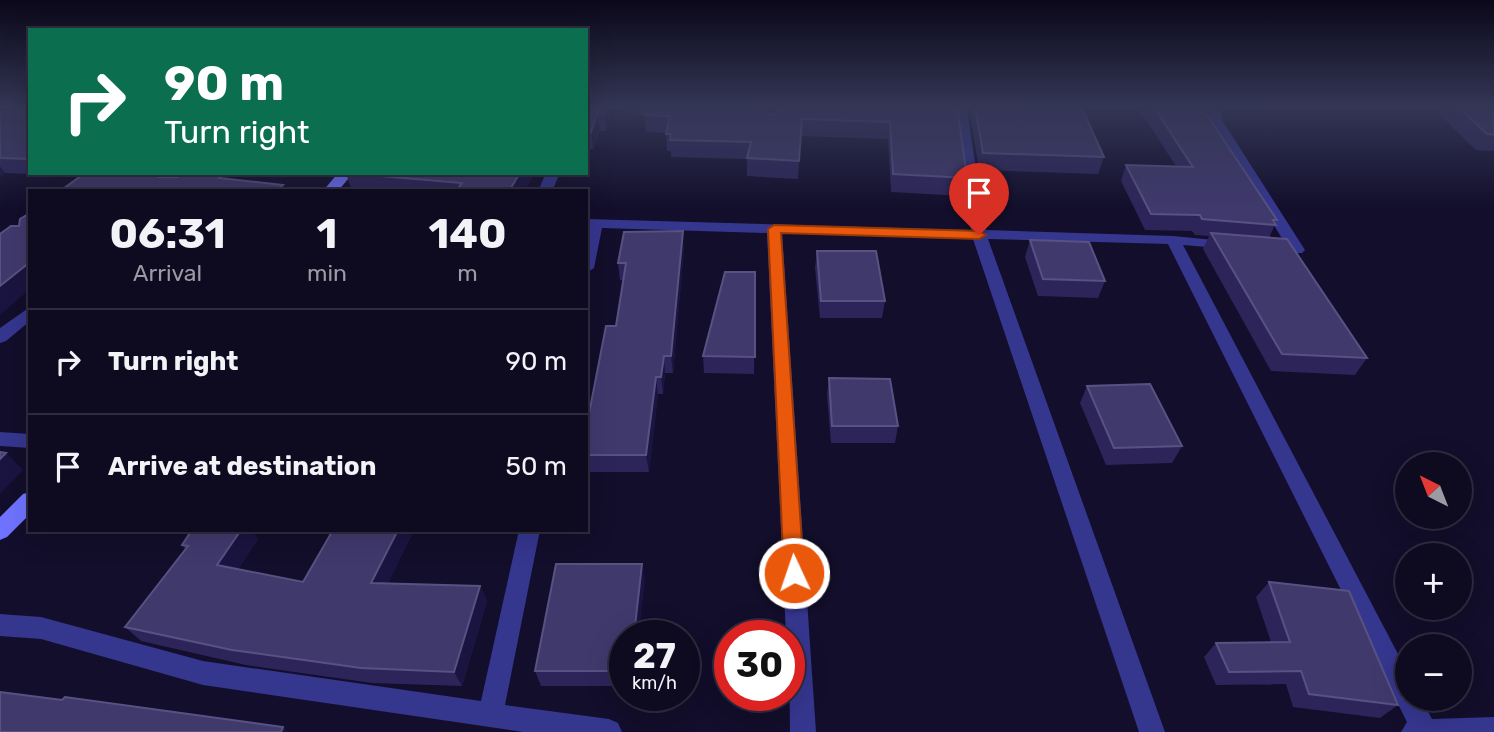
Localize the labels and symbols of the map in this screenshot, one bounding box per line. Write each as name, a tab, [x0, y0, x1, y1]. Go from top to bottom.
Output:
pin	[949, 163, 1009, 235]
north arrow	[1395, 452, 1472, 528]
position arrow	[757, 536, 831, 610]
speed limit sign: 30	[714, 620, 805, 711]

